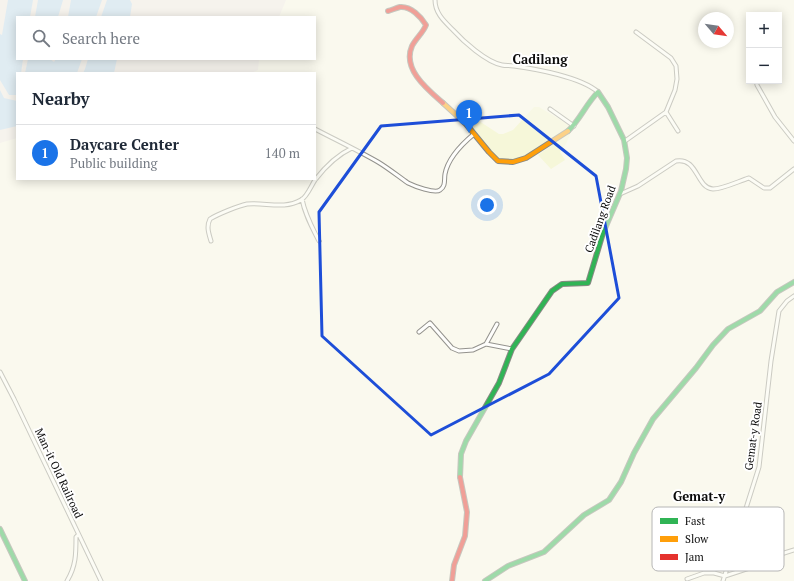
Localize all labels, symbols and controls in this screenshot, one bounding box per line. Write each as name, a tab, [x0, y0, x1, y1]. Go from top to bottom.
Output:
north arrow	[698, 12, 734, 48]
map controls	[746, 12, 782, 84]
button: +	[746, 12, 782, 48]
search box	[16, 16, 316, 60]
icon: search	[30, 27, 52, 49]
text: Search here	[62, 28, 140, 48]
button: −	[746, 48, 782, 84]
district label: Cadilang	[512, 50, 568, 68]
text: Nearby	[32, 87, 90, 110]
pin: 1	[456, 100, 482, 133]
text: Daycare Center	[70, 134, 179, 154]
text: 1	[41, 144, 49, 162]
text: 140 m	[265, 144, 300, 162]
text: Public building	[70, 154, 157, 172]
street label: Cadilang Road	[581, 183, 619, 255]
your location	[477, 195, 497, 215]
street label: Gemat-y Road	[741, 401, 765, 471]
street label: Man-it Old Railroad	[32, 426, 86, 520]
district label: Gemat-y	[673, 487, 726, 505]
legend	[652, 507, 784, 571]
text: Fast	[685, 514, 705, 528]
text: Slow	[685, 532, 709, 546]
text: Jam	[685, 550, 704, 564]

